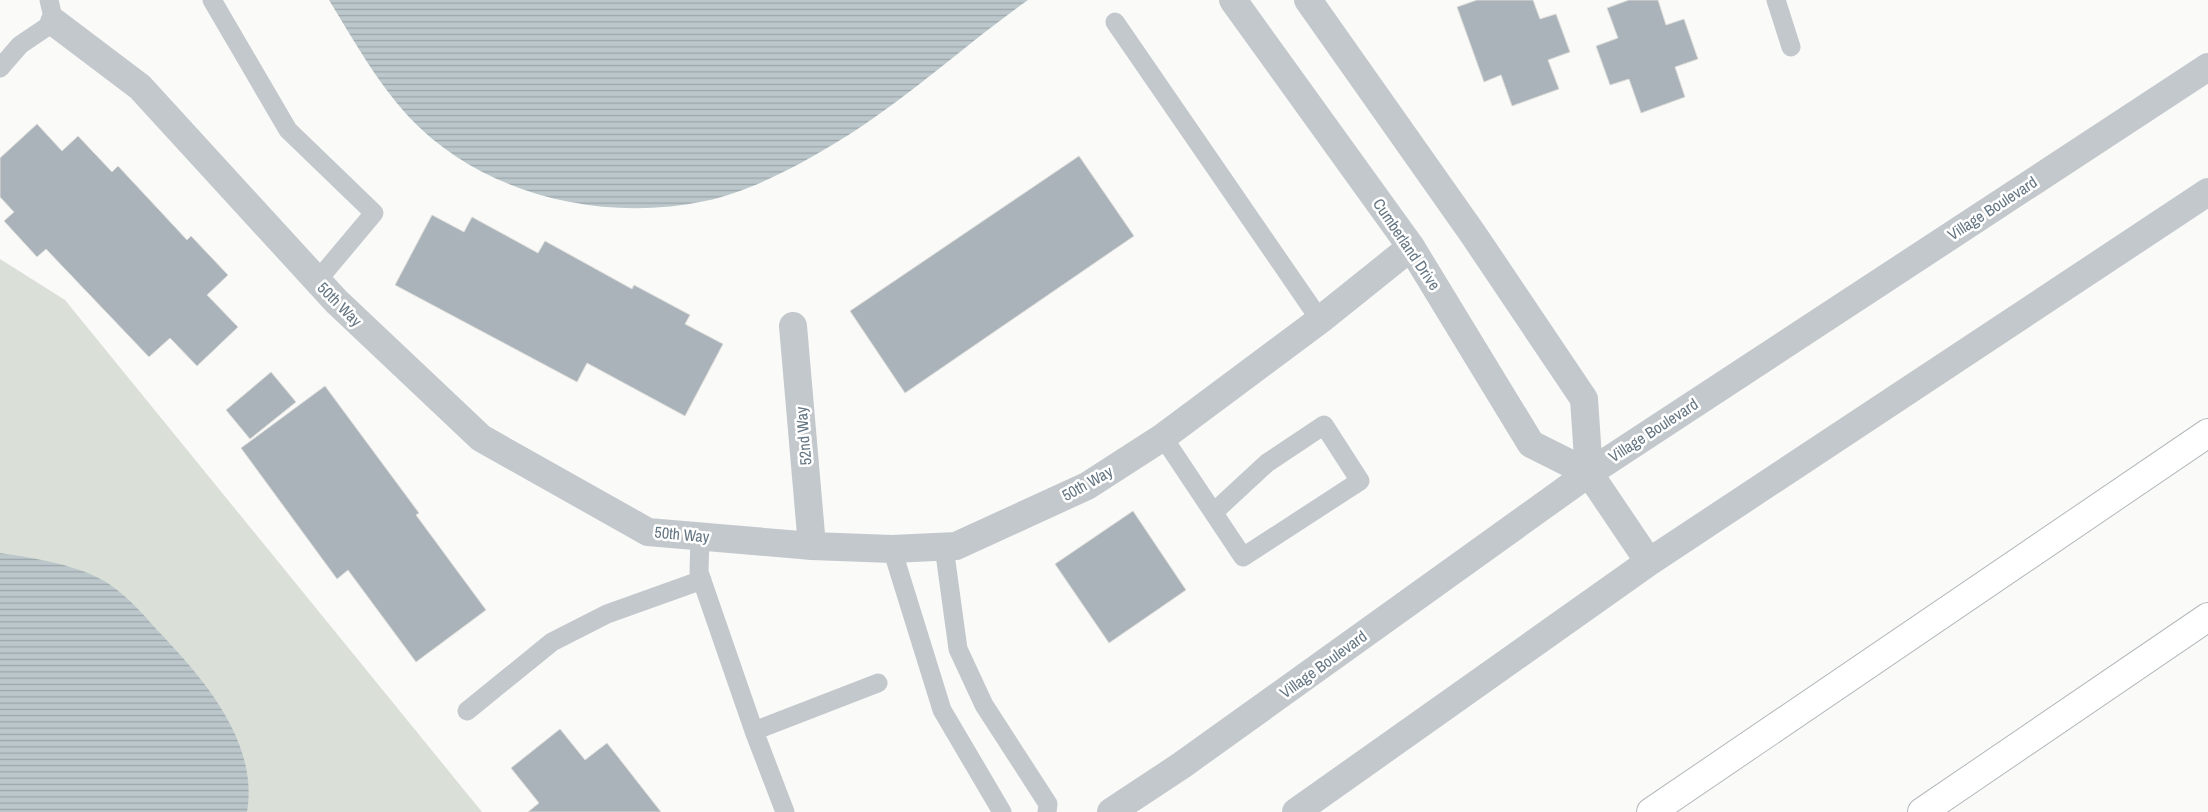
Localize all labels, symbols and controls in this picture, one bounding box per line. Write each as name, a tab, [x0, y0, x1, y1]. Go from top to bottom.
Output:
street label: Village Boulevard	[1943, 171, 2041, 245]
street label: Cumberland Drive	[1368, 194, 1446, 294]
street label: 50th Way	[313, 277, 368, 332]
street label: Village Boulevard	[1604, 393, 1702, 467]
street label: 52nd Way	[789, 405, 817, 466]
street label: 50th Way	[1058, 460, 1117, 506]
street label: 50th Way	[654, 521, 711, 547]
street label: Village Boulevard	[1275, 625, 1371, 703]

